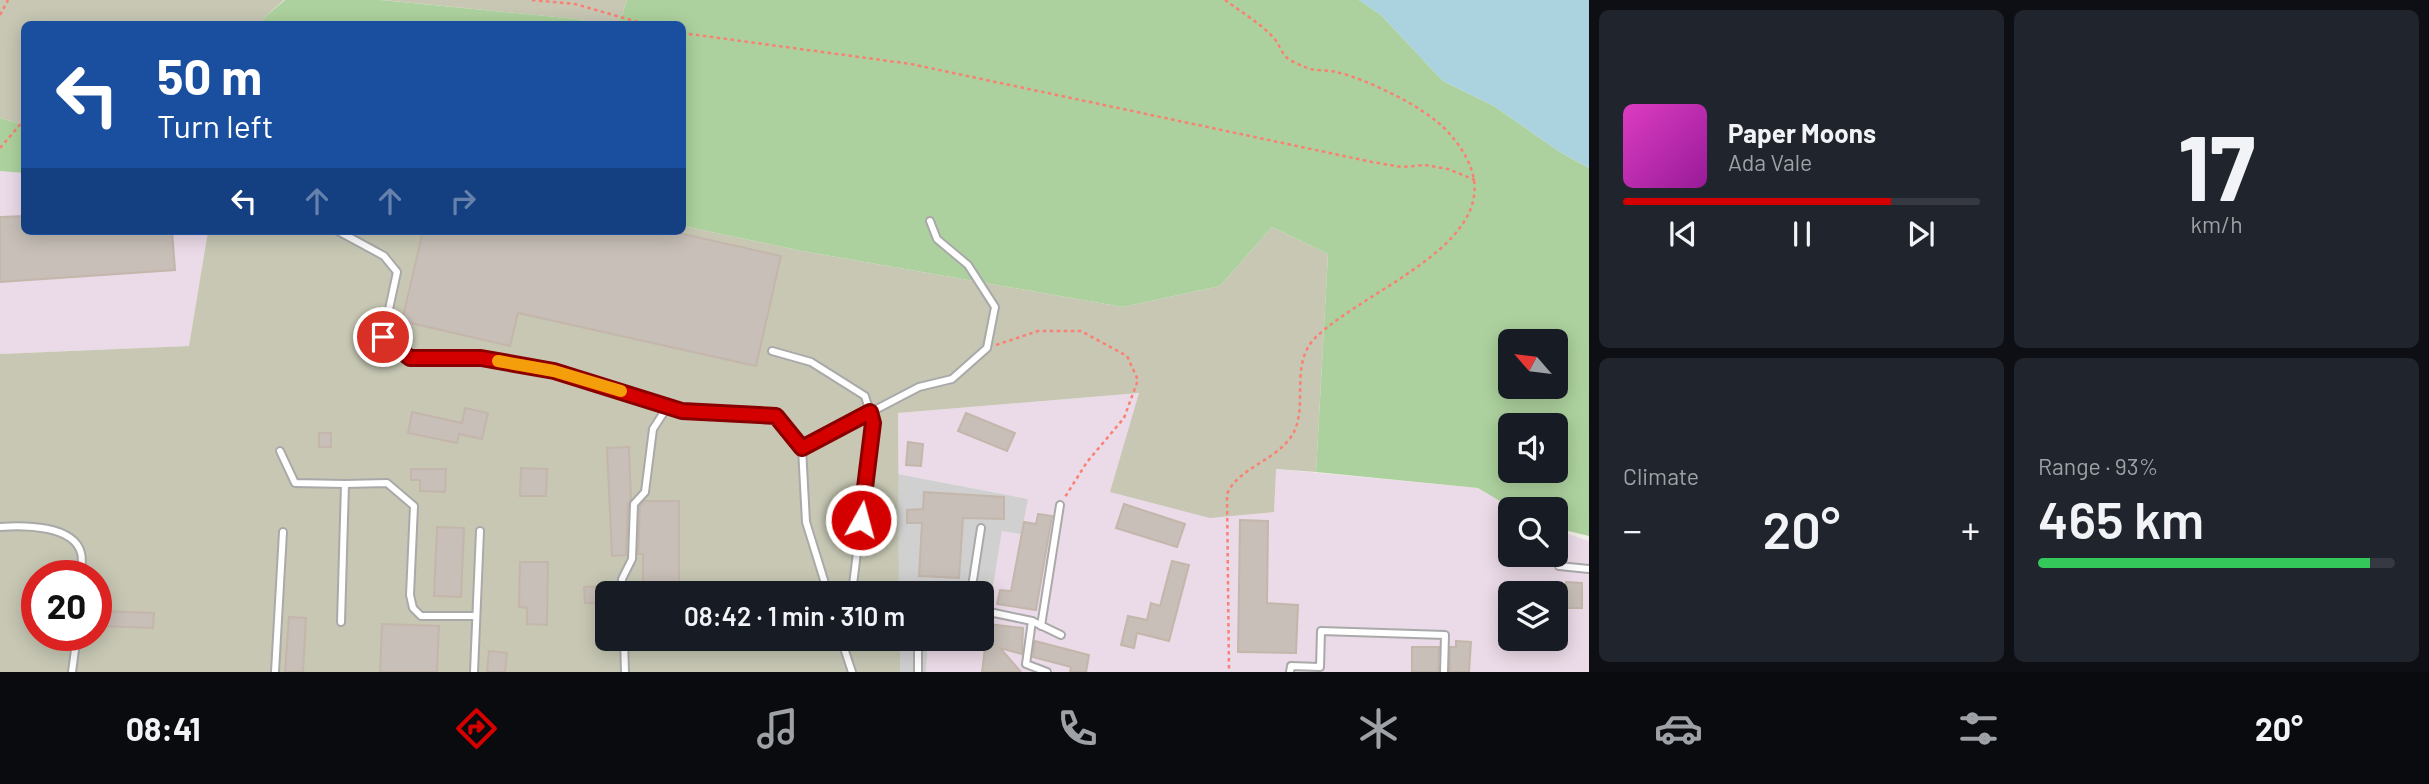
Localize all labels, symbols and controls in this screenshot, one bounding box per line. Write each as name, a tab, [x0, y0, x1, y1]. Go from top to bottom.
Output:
text: 50 m	[157, 46, 262, 105]
icon: left	[42, 49, 133, 140]
text: Turn left	[157, 106, 274, 144]
text: 17	[2178, 110, 2255, 219]
text: Paper Moons	[1728, 117, 1876, 148]
text: Ada Vale	[1728, 148, 1812, 176]
icon: left	[225, 182, 263, 220]
icon: ahead	[298, 182, 336, 220]
icon: ahead	[371, 182, 409, 220]
icon: right	[444, 182, 482, 220]
text: km/h	[2190, 210, 2243, 238]
icon: previous	[1664, 215, 1702, 253]
icon: pause	[1783, 215, 1821, 253]
icon: next	[1902, 215, 1940, 253]
pin	[353, 307, 413, 367]
icon: arrive	[364, 318, 402, 356]
north arrow	[1498, 329, 1568, 399]
map controls	[1498, 329, 1568, 651]
button: sound	[1498, 413, 1568, 483]
text: Range · 93%	[2038, 452, 2158, 480]
text: Climate	[1623, 462, 1699, 490]
position arrow	[824, 483, 898, 557]
text: 465 km	[2038, 487, 2204, 549]
button: search	[1498, 497, 1568, 567]
text: 20°	[1763, 497, 1840, 559]
text: −	[1623, 506, 1642, 552]
text: +	[1961, 506, 1980, 552]
speed limit sign: 20	[21, 560, 112, 651]
button: layers	[1498, 581, 1568, 651]
text: 08:42 · 1 min · 310 m	[684, 600, 905, 631]
icon: directions	[452, 704, 501, 753]
icon: music	[753, 704, 802, 753]
icon: phone	[1053, 704, 1102, 753]
icon: climate	[1354, 704, 1403, 753]
icon: car	[1654, 704, 1703, 753]
icon: filters	[1954, 704, 2003, 753]
text: 08:41	[126, 709, 201, 747]
text: 20°	[2255, 709, 2303, 747]

